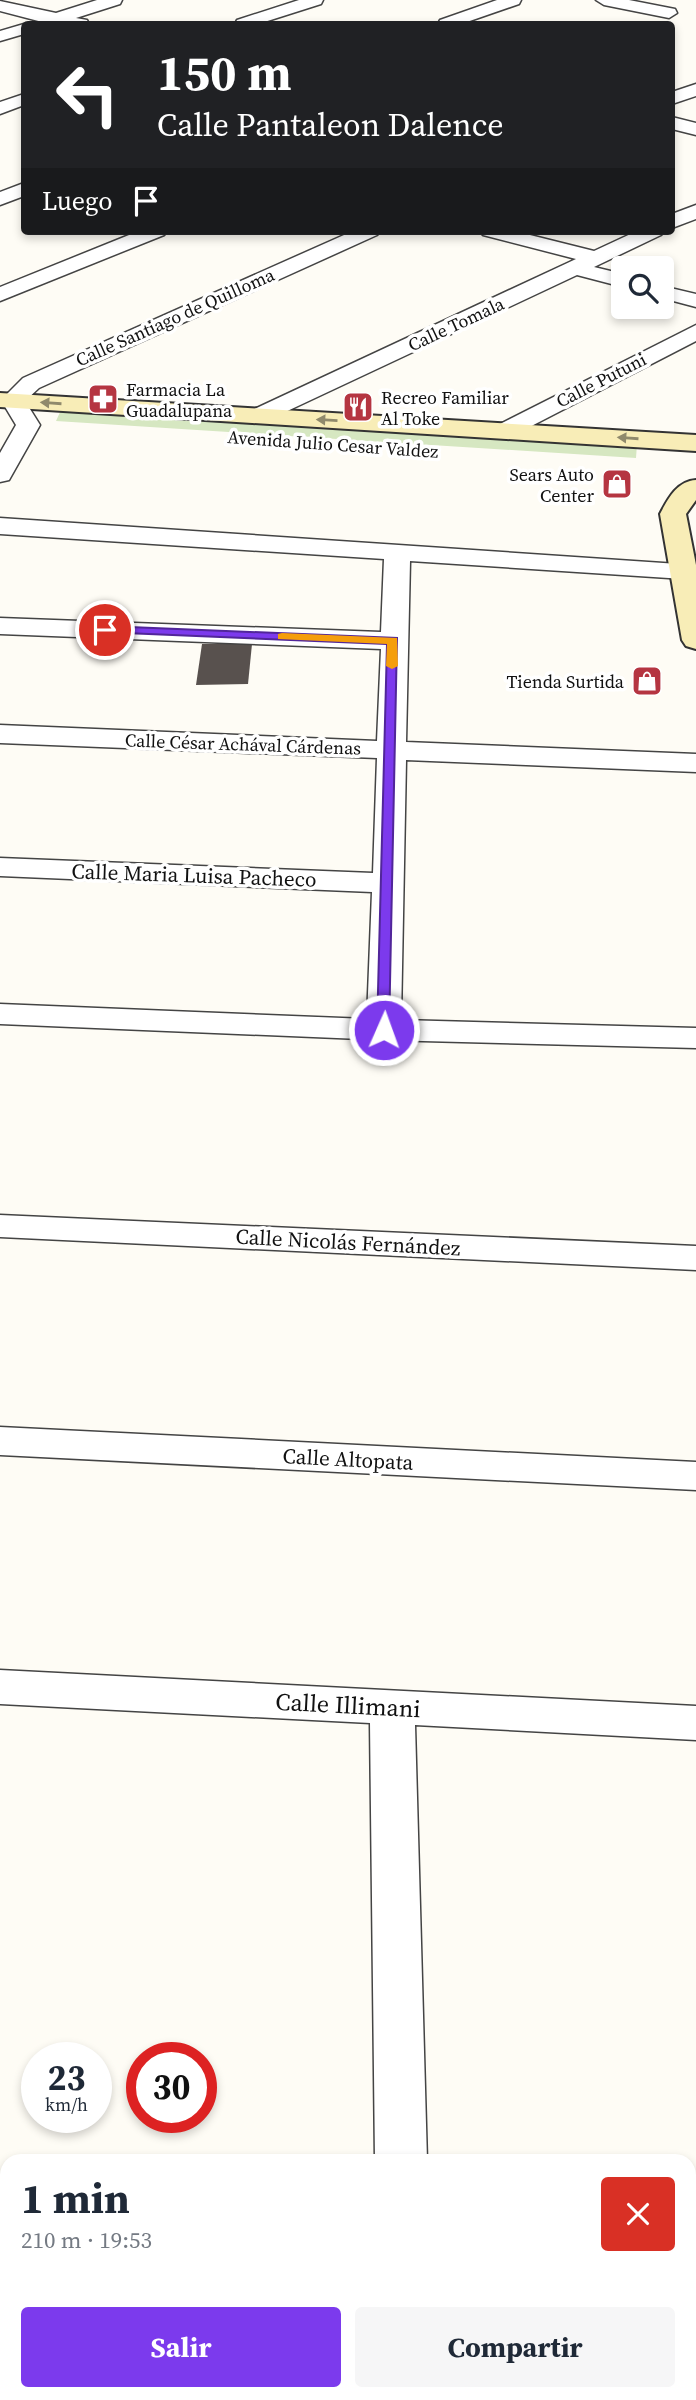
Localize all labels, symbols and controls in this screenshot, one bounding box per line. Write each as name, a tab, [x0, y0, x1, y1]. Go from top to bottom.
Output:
text: 150 m	[157, 39, 292, 106]
icon: left	[42, 49, 133, 140]
text: Calle Pantaleon Dalence	[157, 103, 504, 147]
icon: arrive	[127, 182, 165, 220]
text: Luego	[42, 183, 113, 219]
map controls	[611, 256, 674, 319]
button: search	[611, 256, 674, 319]
street label: Calle Santiago de Quilloma	[72, 261, 279, 372]
street label: Calle Tomala	[404, 290, 509, 357]
street label: Calle Putuni	[552, 347, 650, 413]
place label: Farmacia La Guadalupana	[126, 377, 233, 423]
pharmacy icon: Farmacia La Guadalupana	[86, 382, 120, 416]
place label: Recreo Familiar Al Toke	[381, 385, 509, 431]
restaurant icon: Recreo Familiar Al Toke	[341, 390, 375, 424]
one-way arrow	[40, 397, 62, 408]
one-way arrow	[316, 414, 338, 425]
street label: Avenida Julio Cesar Valdez	[227, 424, 439, 464]
one-way arrow	[617, 432, 639, 443]
place label: Sears Auto Center	[509, 462, 594, 508]
shop icon: Sears Auto Center	[600, 467, 634, 501]
pin	[75, 600, 135, 660]
icon: arrive	[86, 611, 124, 649]
shop icon: Tienda Surtida	[630, 664, 664, 698]
place label: Tienda Surtida	[506, 669, 625, 694]
street label: Calle César Achával Cárdenas	[124, 727, 362, 761]
street label: Calle Maria Luisa Pacheco	[71, 856, 317, 894]
position arrow	[347, 993, 421, 1067]
street label: Calle Nicolás Fernández	[235, 1222, 462, 1262]
street label: Calle Altopata	[282, 1441, 414, 1477]
street label: Calle Illimani	[275, 1685, 421, 1725]
speed limit sign: 30	[126, 2042, 217, 2133]
text: 23	[48, 2054, 85, 2102]
text: km/h	[45, 2092, 88, 2117]
text: 1 min	[21, 2169, 130, 2227]
button: close	[601, 2177, 675, 2251]
text: 210 m · 19:53	[21, 2224, 152, 2256]
button: Salir	[21, 2307, 341, 2387]
button: Compartir	[355, 2307, 675, 2387]

